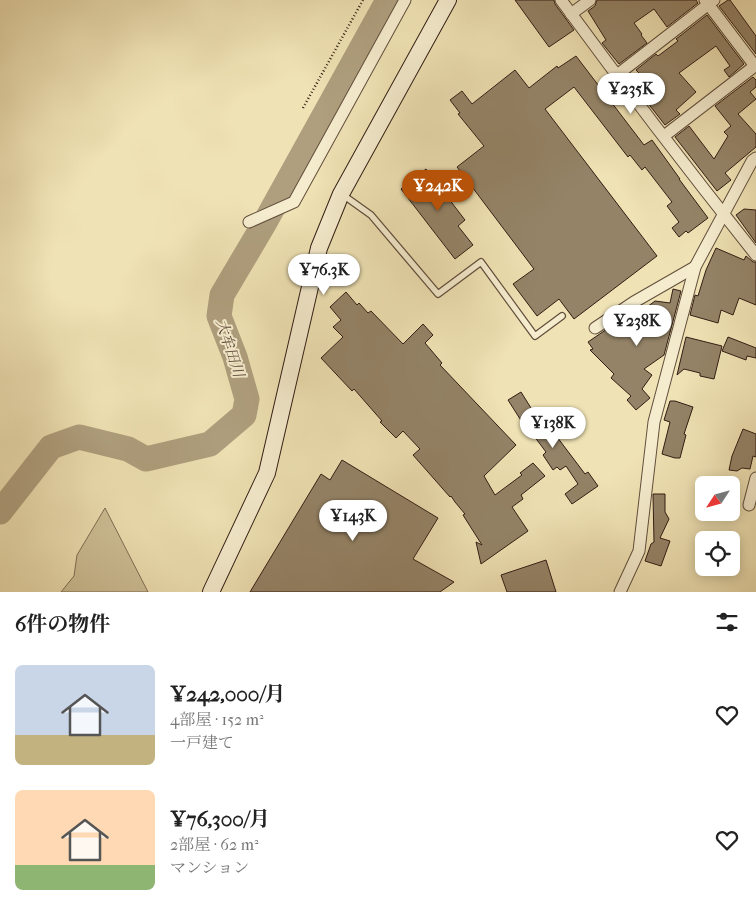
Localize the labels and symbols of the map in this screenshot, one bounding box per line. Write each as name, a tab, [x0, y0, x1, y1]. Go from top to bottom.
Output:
pin: ¥235K	[596, 72, 666, 115]
pin: ¥242K	[403, 170, 473, 212]
pin: ¥76.3K	[283, 254, 365, 296]
pin: ¥238K	[602, 304, 672, 347]
water label: 大牟田川	[212, 317, 248, 381]
pin: ¥138K	[518, 406, 588, 449]
north arrow	[695, 476, 740, 521]
pin: ¥143K	[318, 500, 388, 542]

